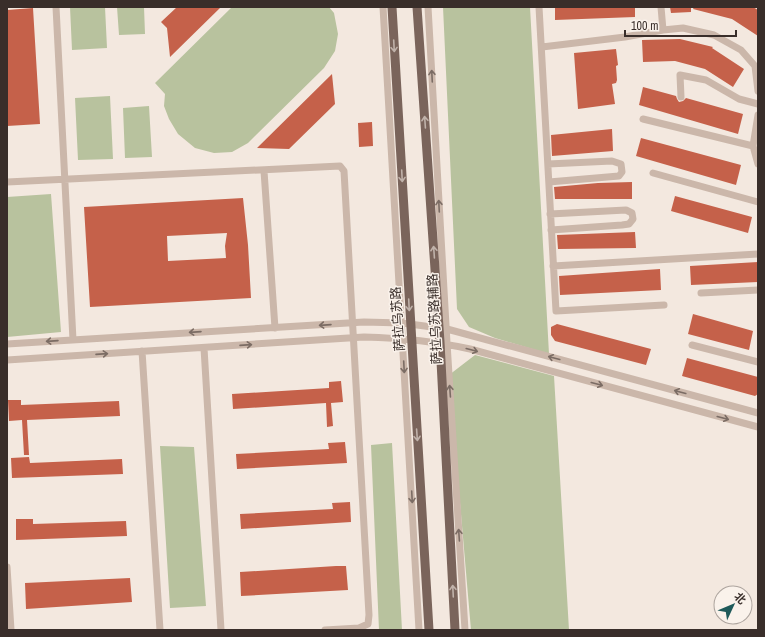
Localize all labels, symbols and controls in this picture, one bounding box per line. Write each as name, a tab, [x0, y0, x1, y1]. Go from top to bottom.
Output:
scale bar	[625, 12, 736, 38]
text: 100 m	[631, 18, 658, 34]
one-way arrow	[390, 39, 398, 52]
one-way arrow	[428, 70, 436, 83]
one-way arrow	[421, 116, 429, 129]
one-way arrow	[398, 169, 405, 182]
one-way arrow	[436, 200, 443, 213]
one-way arrow	[430, 246, 437, 259]
street label: 萨拉乌苏路辅路	[424, 273, 445, 365]
street label: 萨拉乌苏路	[387, 286, 408, 352]
one-way arrow	[406, 298, 413, 311]
one-way arrow	[319, 321, 332, 328]
one-way arrow	[189, 329, 202, 336]
one-way arrow	[46, 338, 59, 345]
one-way arrow	[239, 341, 252, 348]
one-way arrow	[465, 346, 478, 354]
one-way arrow	[95, 351, 108, 358]
one-way arrow	[548, 354, 561, 361]
one-way arrow	[401, 360, 408, 373]
one-way arrow	[590, 380, 603, 388]
one-way arrow	[446, 385, 453, 398]
one-way arrow	[674, 388, 687, 395]
one-way arrow	[716, 415, 729, 422]
one-way arrow	[414, 428, 421, 441]
one-way arrow	[408, 490, 415, 503]
one-way arrow	[455, 529, 462, 542]
one-way arrow	[449, 585, 456, 598]
north arrow	[713, 585, 753, 625]
text: 北	[731, 589, 749, 607]

